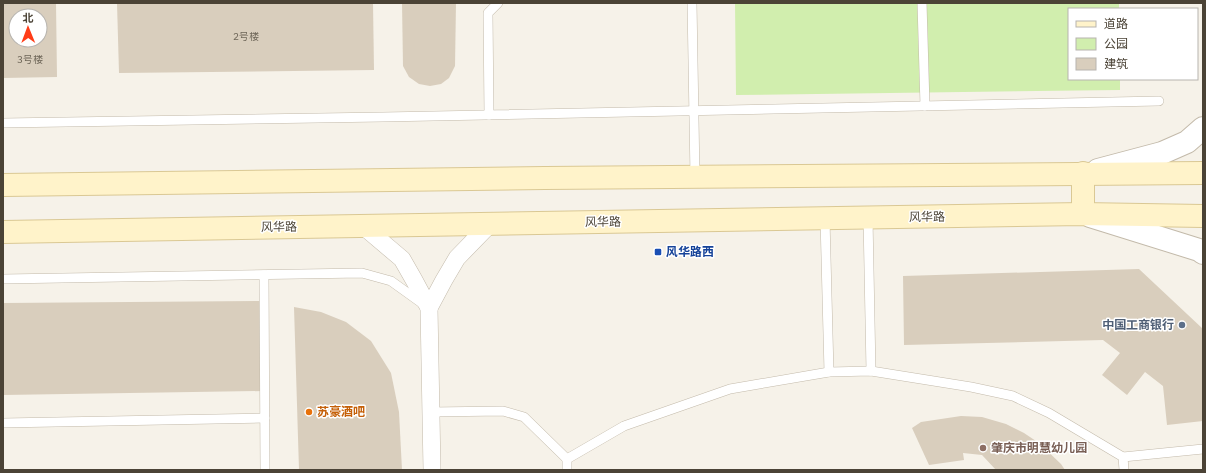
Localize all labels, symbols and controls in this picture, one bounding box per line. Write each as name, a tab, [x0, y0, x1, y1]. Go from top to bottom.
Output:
north arrow	[8, 8, 48, 48]
legend	[1068, 8, 1198, 80]
text: 北	[22, 11, 33, 25]
text: 道路	[1104, 16, 1128, 31]
house number: 2号楼	[233, 30, 259, 43]
text: 公园	[1104, 36, 1128, 51]
house number: 3号楼	[17, 53, 43, 66]
text: 建筑	[1104, 56, 1128, 71]
street label: 风华路	[909, 209, 945, 224]
street label: 风华路	[585, 214, 621, 229]
street label: 风华路	[261, 219, 297, 234]
place label: 风华路西	[666, 244, 714, 259]
marker: 风华路西	[653, 247, 663, 257]
place label: 中国工商银行	[1102, 317, 1174, 332]
marker: 中国工商银行	[1177, 320, 1187, 330]
place label: 苏豪酒吧	[317, 404, 365, 419]
marker: 苏豪酒吧	[304, 407, 314, 417]
place label: 肇庆市明慧幼儿园	[991, 440, 1087, 455]
marker: 肇庆市明慧幼儿园	[978, 443, 988, 453]

